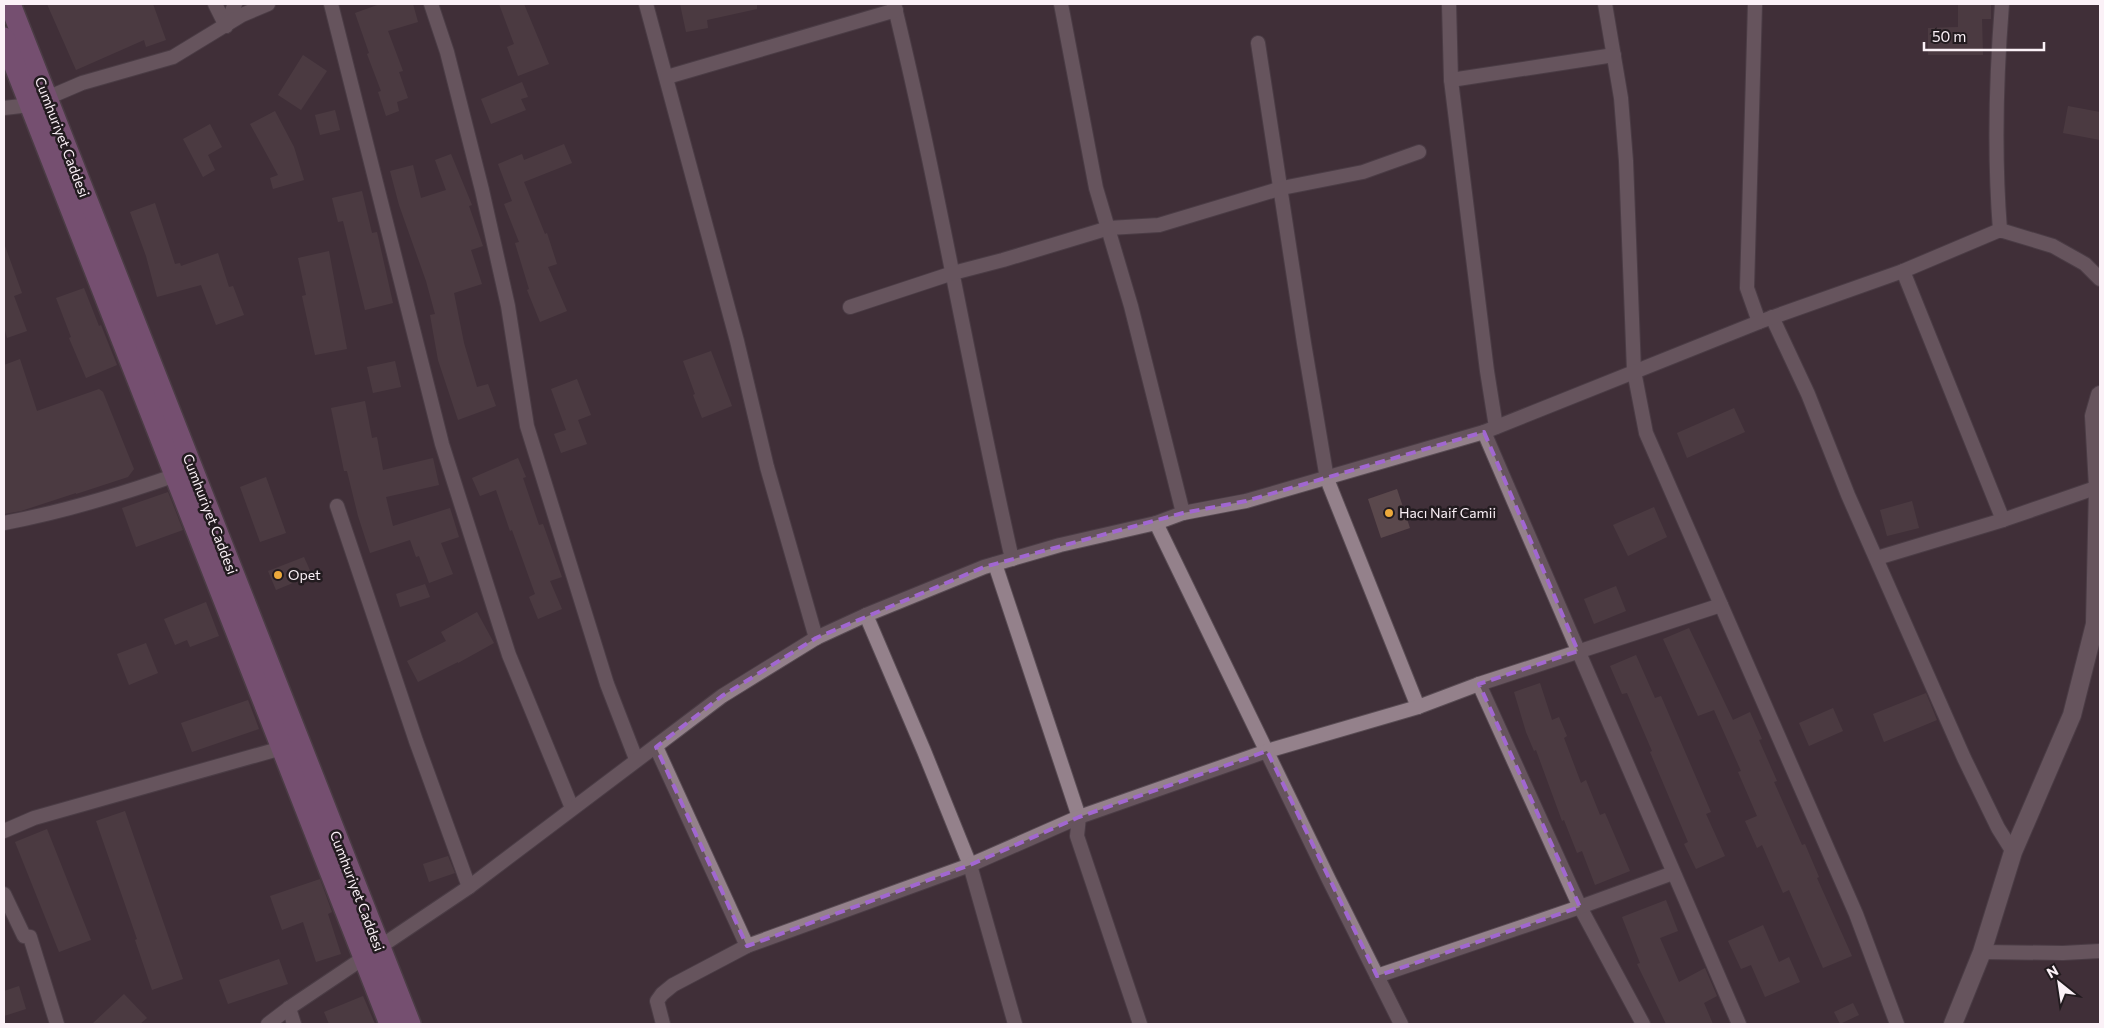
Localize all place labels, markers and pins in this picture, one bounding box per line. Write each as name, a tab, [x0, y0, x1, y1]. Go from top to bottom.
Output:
place label: Hacı Naif Camii	[1399, 504, 1496, 521]
marker: Hacı Naif Camii	[1383, 507, 1395, 519]
place label: Opet	[288, 566, 321, 583]
marker: Opet	[272, 569, 284, 581]

